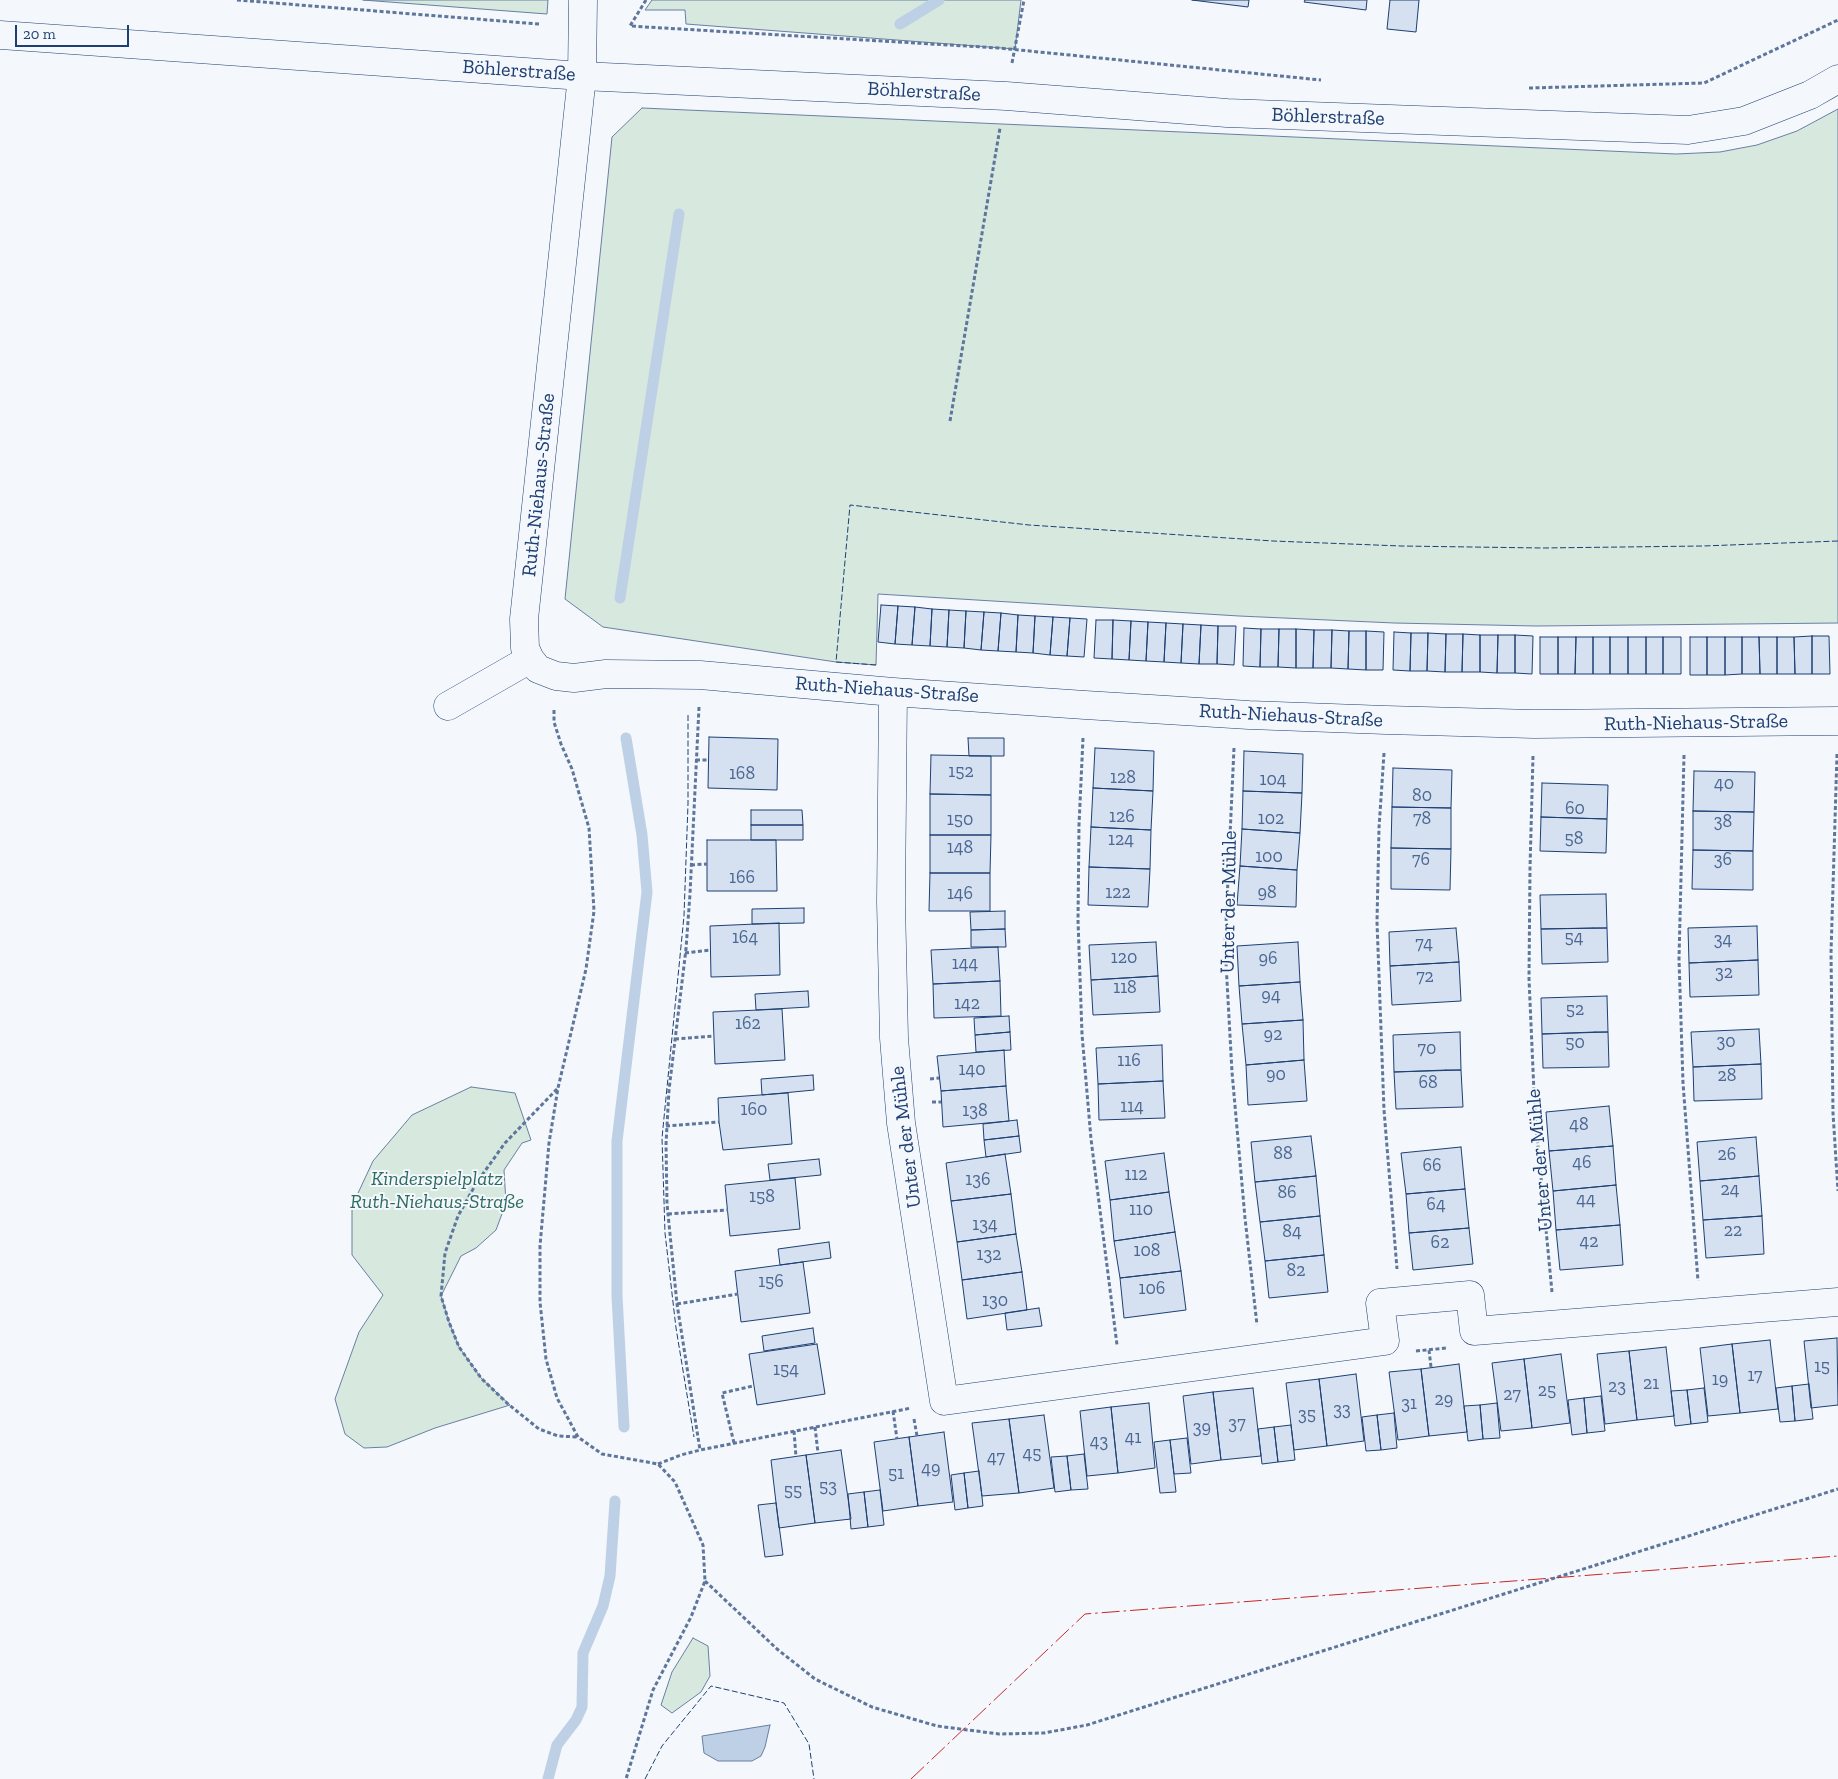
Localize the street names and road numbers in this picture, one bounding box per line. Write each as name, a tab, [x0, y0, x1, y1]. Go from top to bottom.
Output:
street label: Böhlerstraße	[462, 55, 576, 87]
street label: Böhlerstraße	[867, 77, 981, 107]
street label: Böhlerstraße	[1271, 103, 1385, 131]
street label: Ruth-Niehaus-Straße	[517, 392, 561, 578]
street label: Ruth-Niehaus-Straße	[794, 672, 980, 708]
street label: Ruth-Niehaus-Straße	[1198, 699, 1384, 733]
street label: Ruth-Niehaus-Straße	[1604, 709, 1788, 737]
street label: Unter der Mühle	[1216, 830, 1242, 974]
street label: Unter der Mühle	[885, 1065, 927, 1209]
street label: Unter der Mühle	[1522, 1088, 1558, 1232]

